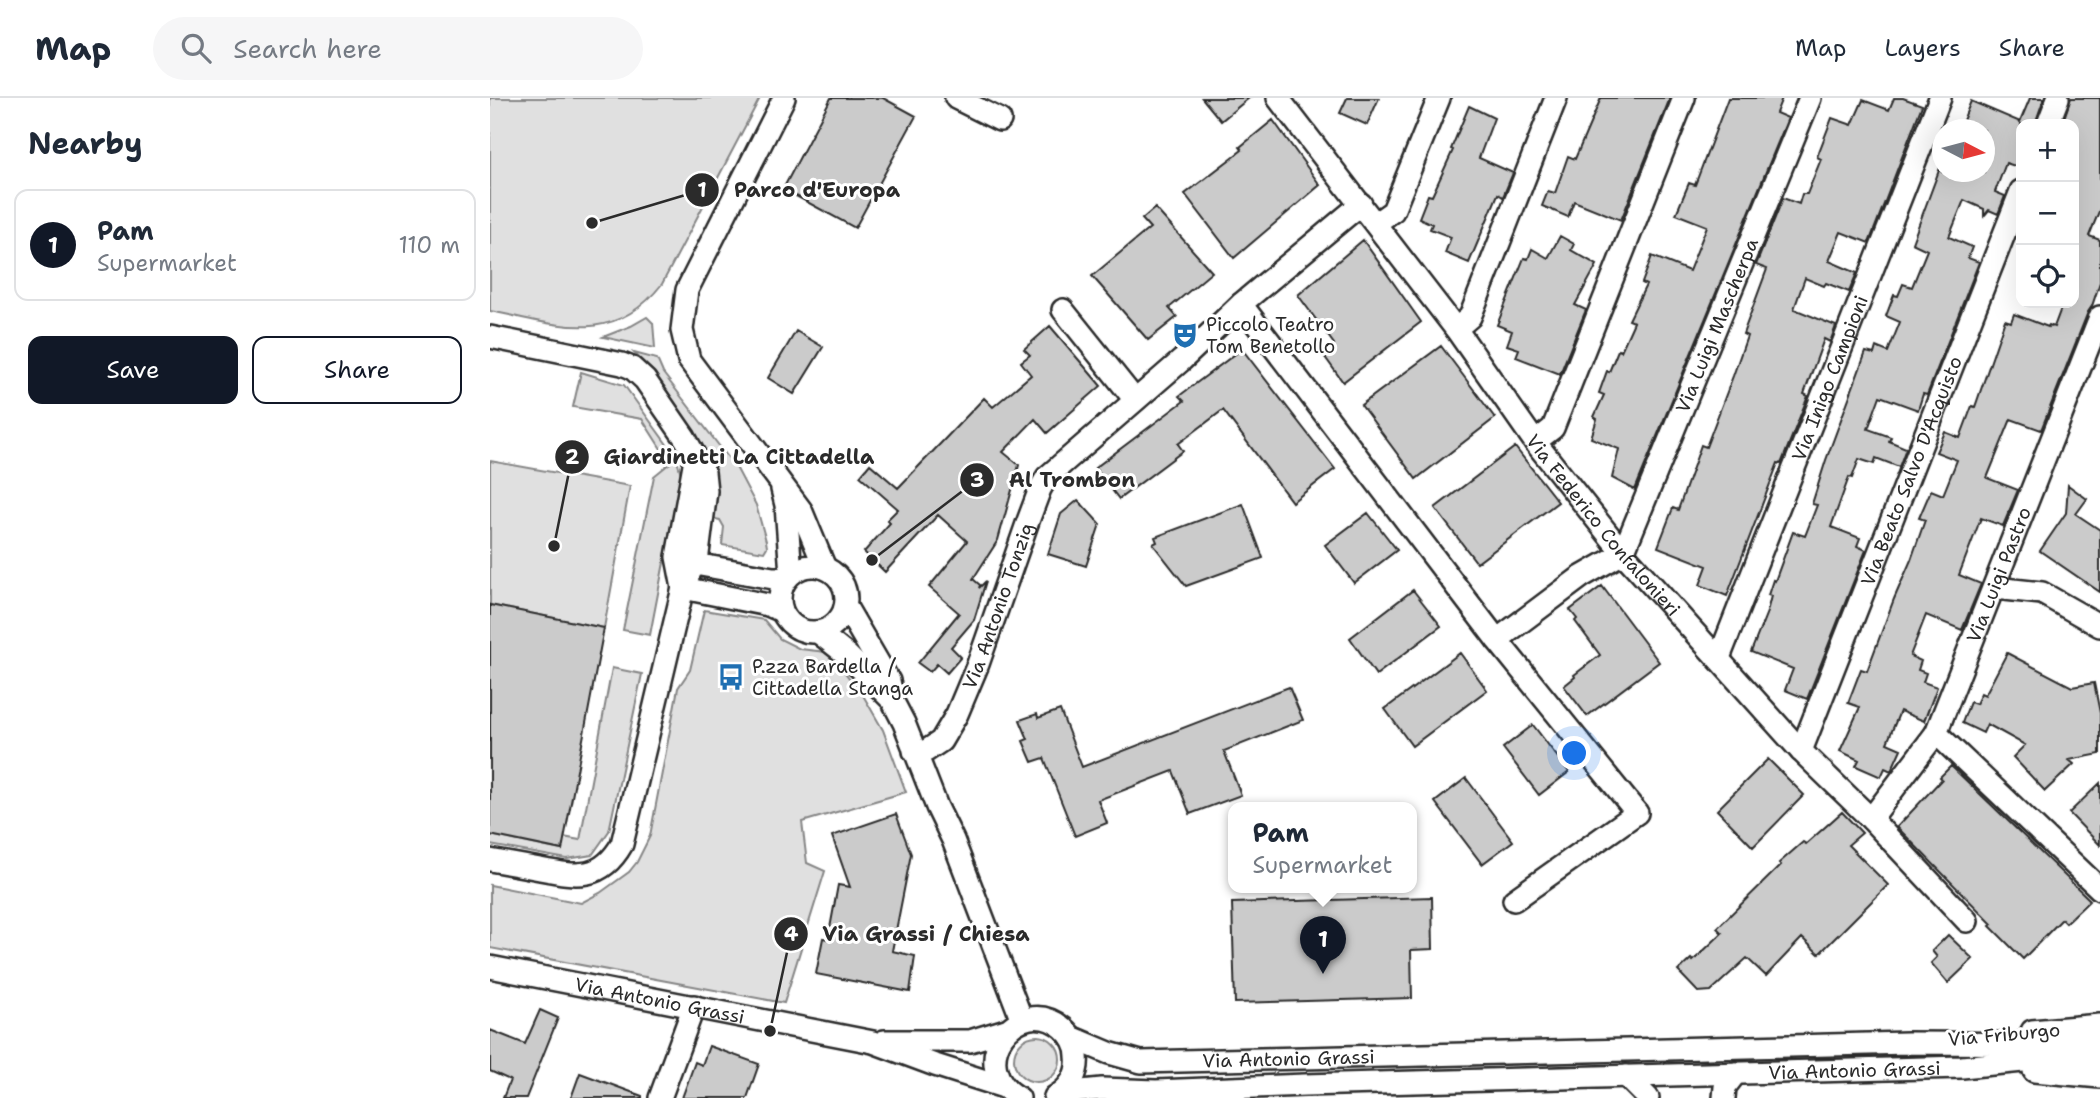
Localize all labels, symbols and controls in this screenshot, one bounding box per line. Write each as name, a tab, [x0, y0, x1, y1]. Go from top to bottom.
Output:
search box	[153, 17, 643, 80]
text: Map	[35, 26, 111, 71]
icon: search	[177, 29, 215, 67]
text: Search here	[233, 31, 382, 66]
text: Map	[1795, 32, 1846, 64]
text: Layers	[1884, 32, 1961, 64]
text: Share	[1999, 32, 2065, 64]
north arrow	[1932, 119, 1995, 182]
map controls	[2016, 119, 2079, 308]
button: +	[2016, 119, 2079, 182]
text: Nearby	[28, 123, 143, 164]
callout: Parco d'Europa	[685, 169, 914, 211]
text: 1	[697, 176, 707, 204]
text: Parco d'Europa	[734, 176, 901, 204]
button: −	[2016, 182, 2079, 245]
text: Pam	[97, 213, 154, 248]
text: 1	[48, 230, 58, 260]
text: 110 m	[398, 230, 460, 260]
street label: Via Luigi Mascherpa	[1670, 234, 1764, 417]
button: locate	[2016, 245, 2079, 308]
text: Supermarket	[97, 248, 237, 278]
street label: Via Inigo Campioni	[1786, 292, 1874, 465]
place label: Piccolo Teatro Tom Benetollo	[1206, 312, 1335, 359]
theatre icon: Piccolo Teatro Tom Benetollo	[1170, 320, 1200, 350]
button: Save	[28, 336, 238, 404]
button: Share	[252, 336, 462, 404]
street label: Via Beato Salvo D'Acquisto	[1855, 353, 1968, 589]
street label: Via Federico Confalonieri	[1520, 429, 1686, 621]
callout: Giardinetti La Cittadella	[554, 436, 888, 478]
text: 2	[565, 443, 580, 471]
text: Giardinetti La Cittadella	[604, 443, 875, 471]
callout: Al Trombon	[959, 459, 1149, 501]
text: 3	[970, 466, 984, 494]
text: Al Trombon	[1009, 466, 1135, 494]
street label: Via Luigi Pastro	[1961, 503, 2037, 646]
street label: Via Antonio Tonzig	[957, 519, 1039, 693]
place label: P.zza Bardella / Cittadella Stanga	[752, 654, 913, 701]
bus stop icon: P.zza Bardella / Cittadella Stanga	[716, 662, 746, 692]
your location	[1557, 736, 1591, 770]
popup	[1228, 802, 1417, 893]
text: Pam	[1252, 815, 1309, 850]
text: Supermarket	[1252, 850, 1393, 880]
callout: Via Grassi / Chiesa	[774, 913, 1044, 955]
pin: 1	[1300, 916, 1346, 974]
text: 4	[784, 920, 799, 948]
text: Via Grassi / Chiesa	[822, 920, 1030, 948]
street label: Via Antonio Grassi	[573, 972, 747, 1030]
street label: Via Friburgo	[1947, 1017, 2061, 1052]
street label: Via Antonio Grassi	[1202, 1044, 1375, 1073]
street label: Via Antonio Grassi	[1768, 1056, 1941, 1085]

